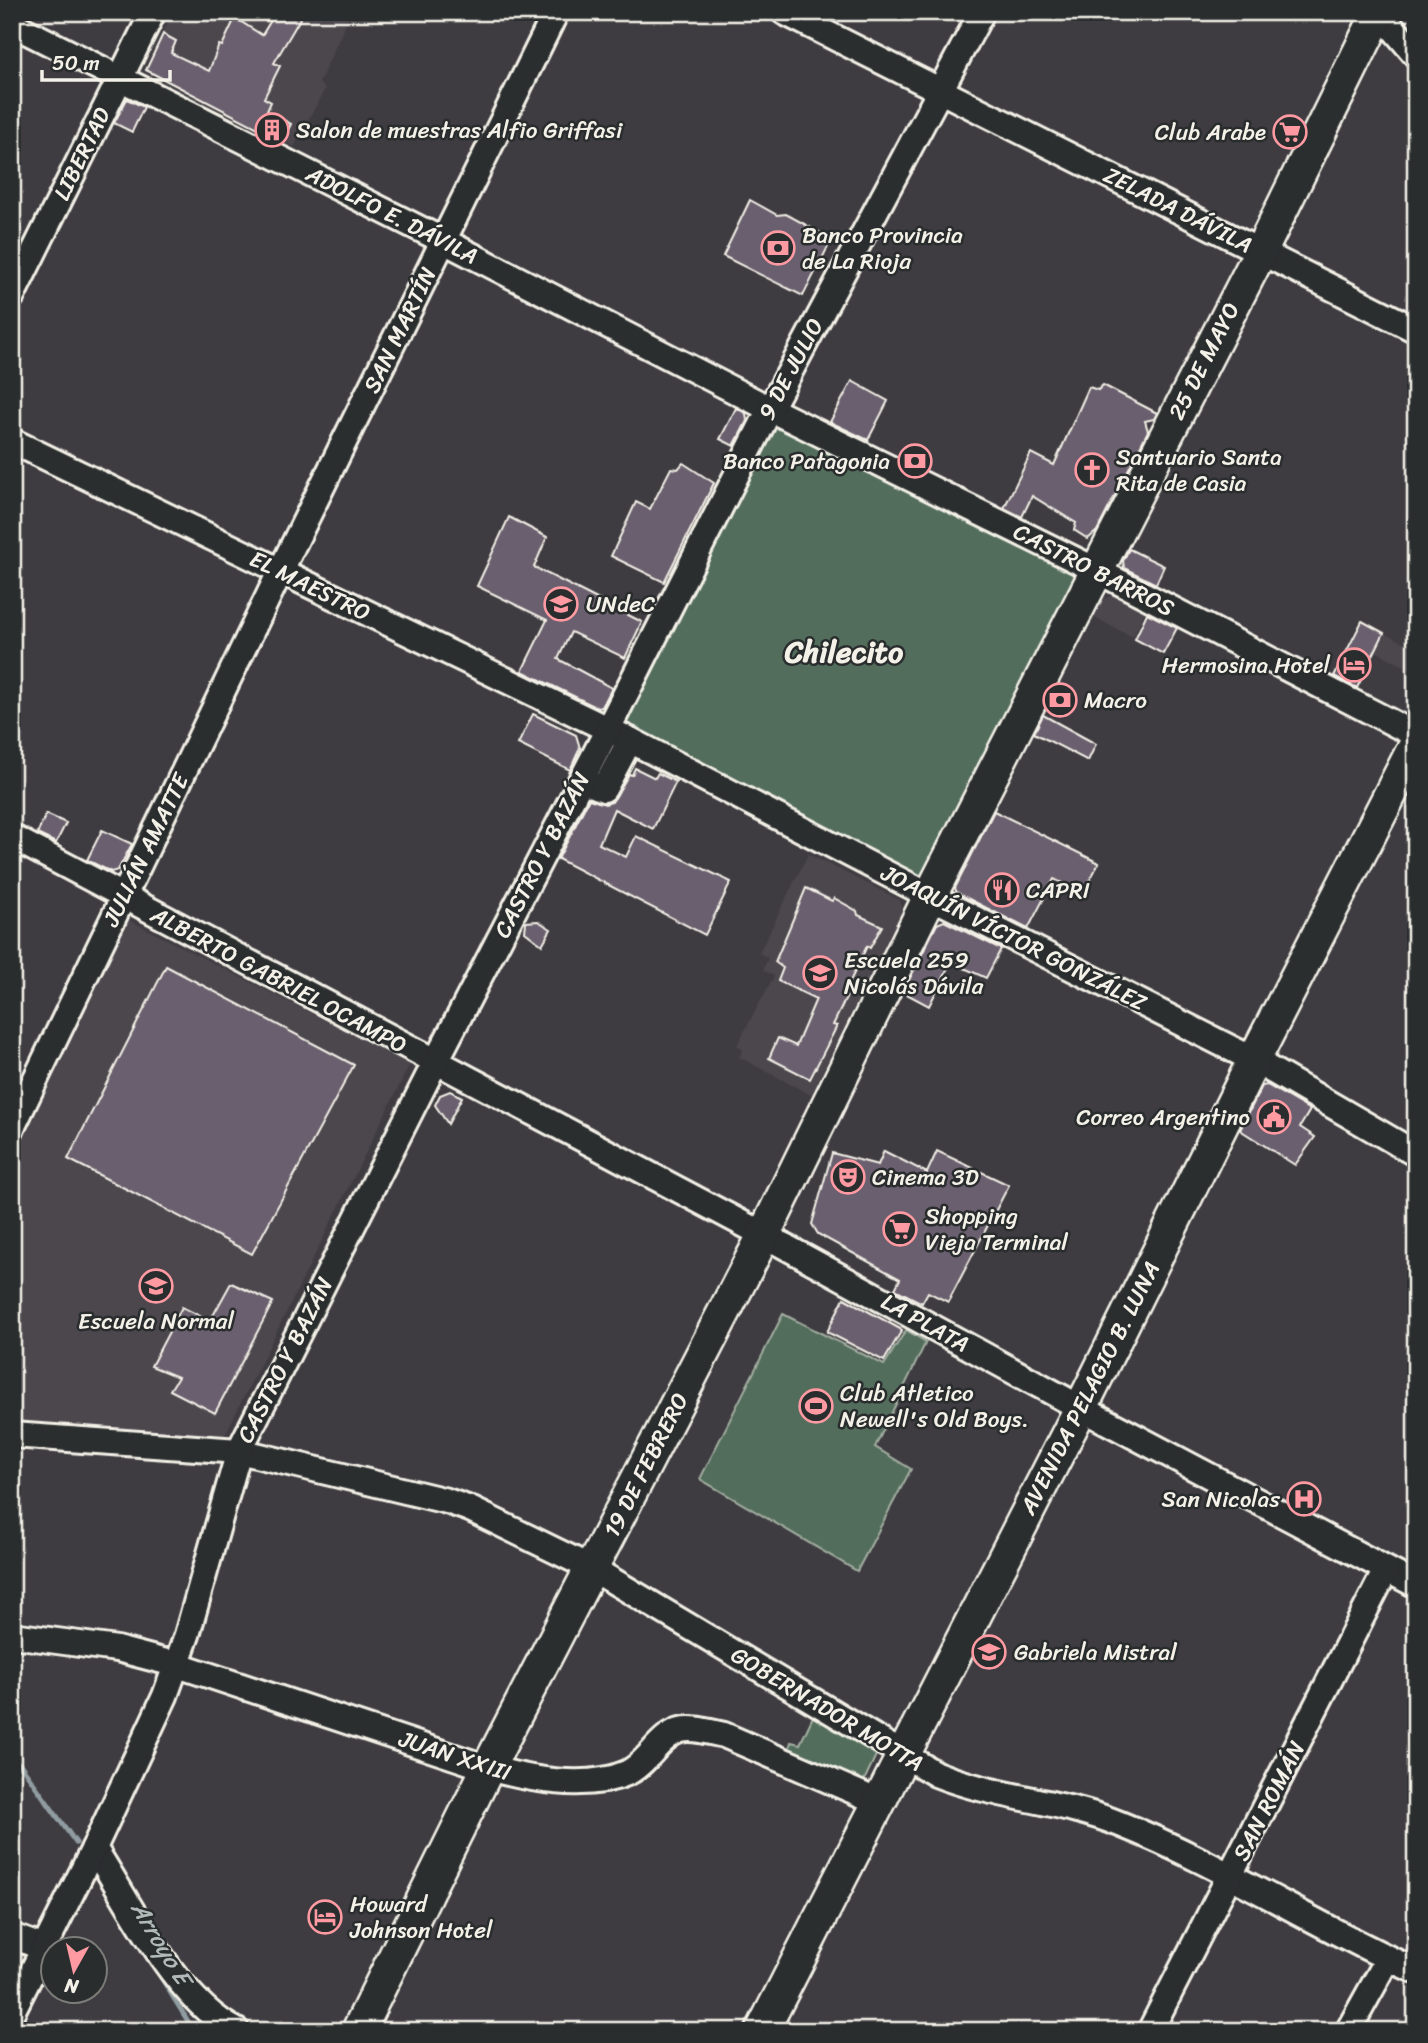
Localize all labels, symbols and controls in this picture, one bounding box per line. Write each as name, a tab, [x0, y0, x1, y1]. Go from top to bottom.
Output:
scale bar	[42, 38, 170, 82]
text: 50 m	[52, 44, 100, 82]
street label: LIBERTAD	[42, 100, 122, 208]
place label: Salon de muestras Alfio Griffasi	[296, 110, 623, 151]
building icon: Salon de muestras Alfio Griffasi	[253, 111, 291, 149]
place label: Club Arabe	[1155, 112, 1266, 153]
supermarket icon: Club Arabe	[1271, 113, 1309, 151]
street label: ADOLFO E. DÁVILA	[298, 153, 485, 276]
street label: ZELADA DÁVILA	[1096, 155, 1260, 265]
place label: Banco Provincia de La Rioja	[802, 215, 963, 282]
bank icon: Banco Provincia de La Rioja	[759, 229, 797, 267]
street label: SAN MARTÍN	[352, 260, 448, 400]
street label: 25 DE MAYO	[1157, 295, 1251, 427]
street label: 9 DE JULIO	[747, 310, 835, 428]
place label: Santuario Santa Rita de Casia	[1116, 437, 1282, 504]
place label: Banco Patagonia	[723, 441, 890, 482]
bank icon: Banco Patagonia	[896, 442, 934, 480]
church icon: Santuario Santa Rita de Casia	[1073, 451, 1111, 489]
street label: CASTRO BARROS	[1006, 512, 1182, 628]
street label: EL MAESTRO	[242, 539, 378, 633]
place label: UNdeC	[586, 584, 655, 625]
school or university icon: UNdeC	[542, 585, 580, 623]
district label: Chilecito	[784, 625, 904, 679]
place label: Hermosina Hotel	[1162, 645, 1330, 686]
hotel icon: Hermosina Hotel	[1335, 646, 1373, 684]
place label: Macro	[1084, 680, 1147, 721]
bank icon: Macro	[1041, 681, 1079, 719]
street label: JULIÁN AMATTE	[91, 765, 201, 935]
street label: CASTRO Y BAZÁN	[482, 765, 602, 945]
street label: JOAQUÍN VÍCTOR GONZÁLEZ	[873, 852, 1155, 1023]
place label: CAPRI	[1026, 870, 1090, 911]
restaurant icon: CAPRI	[983, 871, 1021, 909]
street label: ALBERTO GABRIEL OCAMPO	[142, 894, 415, 1065]
place label: Escuela 259 Nicolás Dávila	[844, 940, 984, 1007]
school or university icon: Escuela 259 Nicolás Dávila	[801, 954, 839, 992]
place label: Correo Argentino	[1076, 1097, 1250, 1138]
public building icon: Correo Argentino	[1255, 1098, 1293, 1136]
place label: Cinema 3D	[872, 1157, 979, 1198]
theatre icon: Cinema 3D	[829, 1158, 867, 1196]
place label: Shopping Vieja Terminal	[925, 1196, 1068, 1263]
supermarket icon: Shopping Vieja Terminal	[881, 1210, 919, 1248]
street label: AVENIDA PELAGIO B. LUNA	[1008, 1254, 1172, 1523]
school or university icon: Escuela Normal	[137, 1267, 175, 1305]
street label: CASTRO Y BAZÁN	[225, 1270, 345, 1450]
street label: LA PLATA	[873, 1282, 977, 1364]
place label: Escuela Normal	[78, 1301, 234, 1342]
place label: Club Atletico Newell's Old Boys.	[840, 1373, 1029, 1440]
street label: 19 DE FEBRERO	[592, 1385, 700, 1545]
sports icon: Club Atletico Newell's Old Boys.	[797, 1387, 835, 1425]
place label: San Nicolas	[1162, 1479, 1280, 1520]
hospital icon: San Nicolas	[1285, 1480, 1323, 1518]
place label: Gabriela Mistral	[1014, 1632, 1177, 1673]
school or university icon: Gabriela Mistral	[970, 1633, 1008, 1671]
street label: GOBERNADOR MOTTA	[723, 1635, 931, 1783]
street label: JUAN XXIII	[393, 1718, 516, 1793]
street label: SAN ROMÁN	[1221, 1734, 1317, 1868]
place label: Howard Johnson Hotel	[349, 1884, 493, 1951]
water label: Arroyo E	[119, 1892, 206, 1998]
hotel icon: Howard Johnson Hotel	[306, 1898, 344, 1936]
north arrow	[38, 1934, 108, 2004]
text: N	[62, 1969, 82, 2004]

